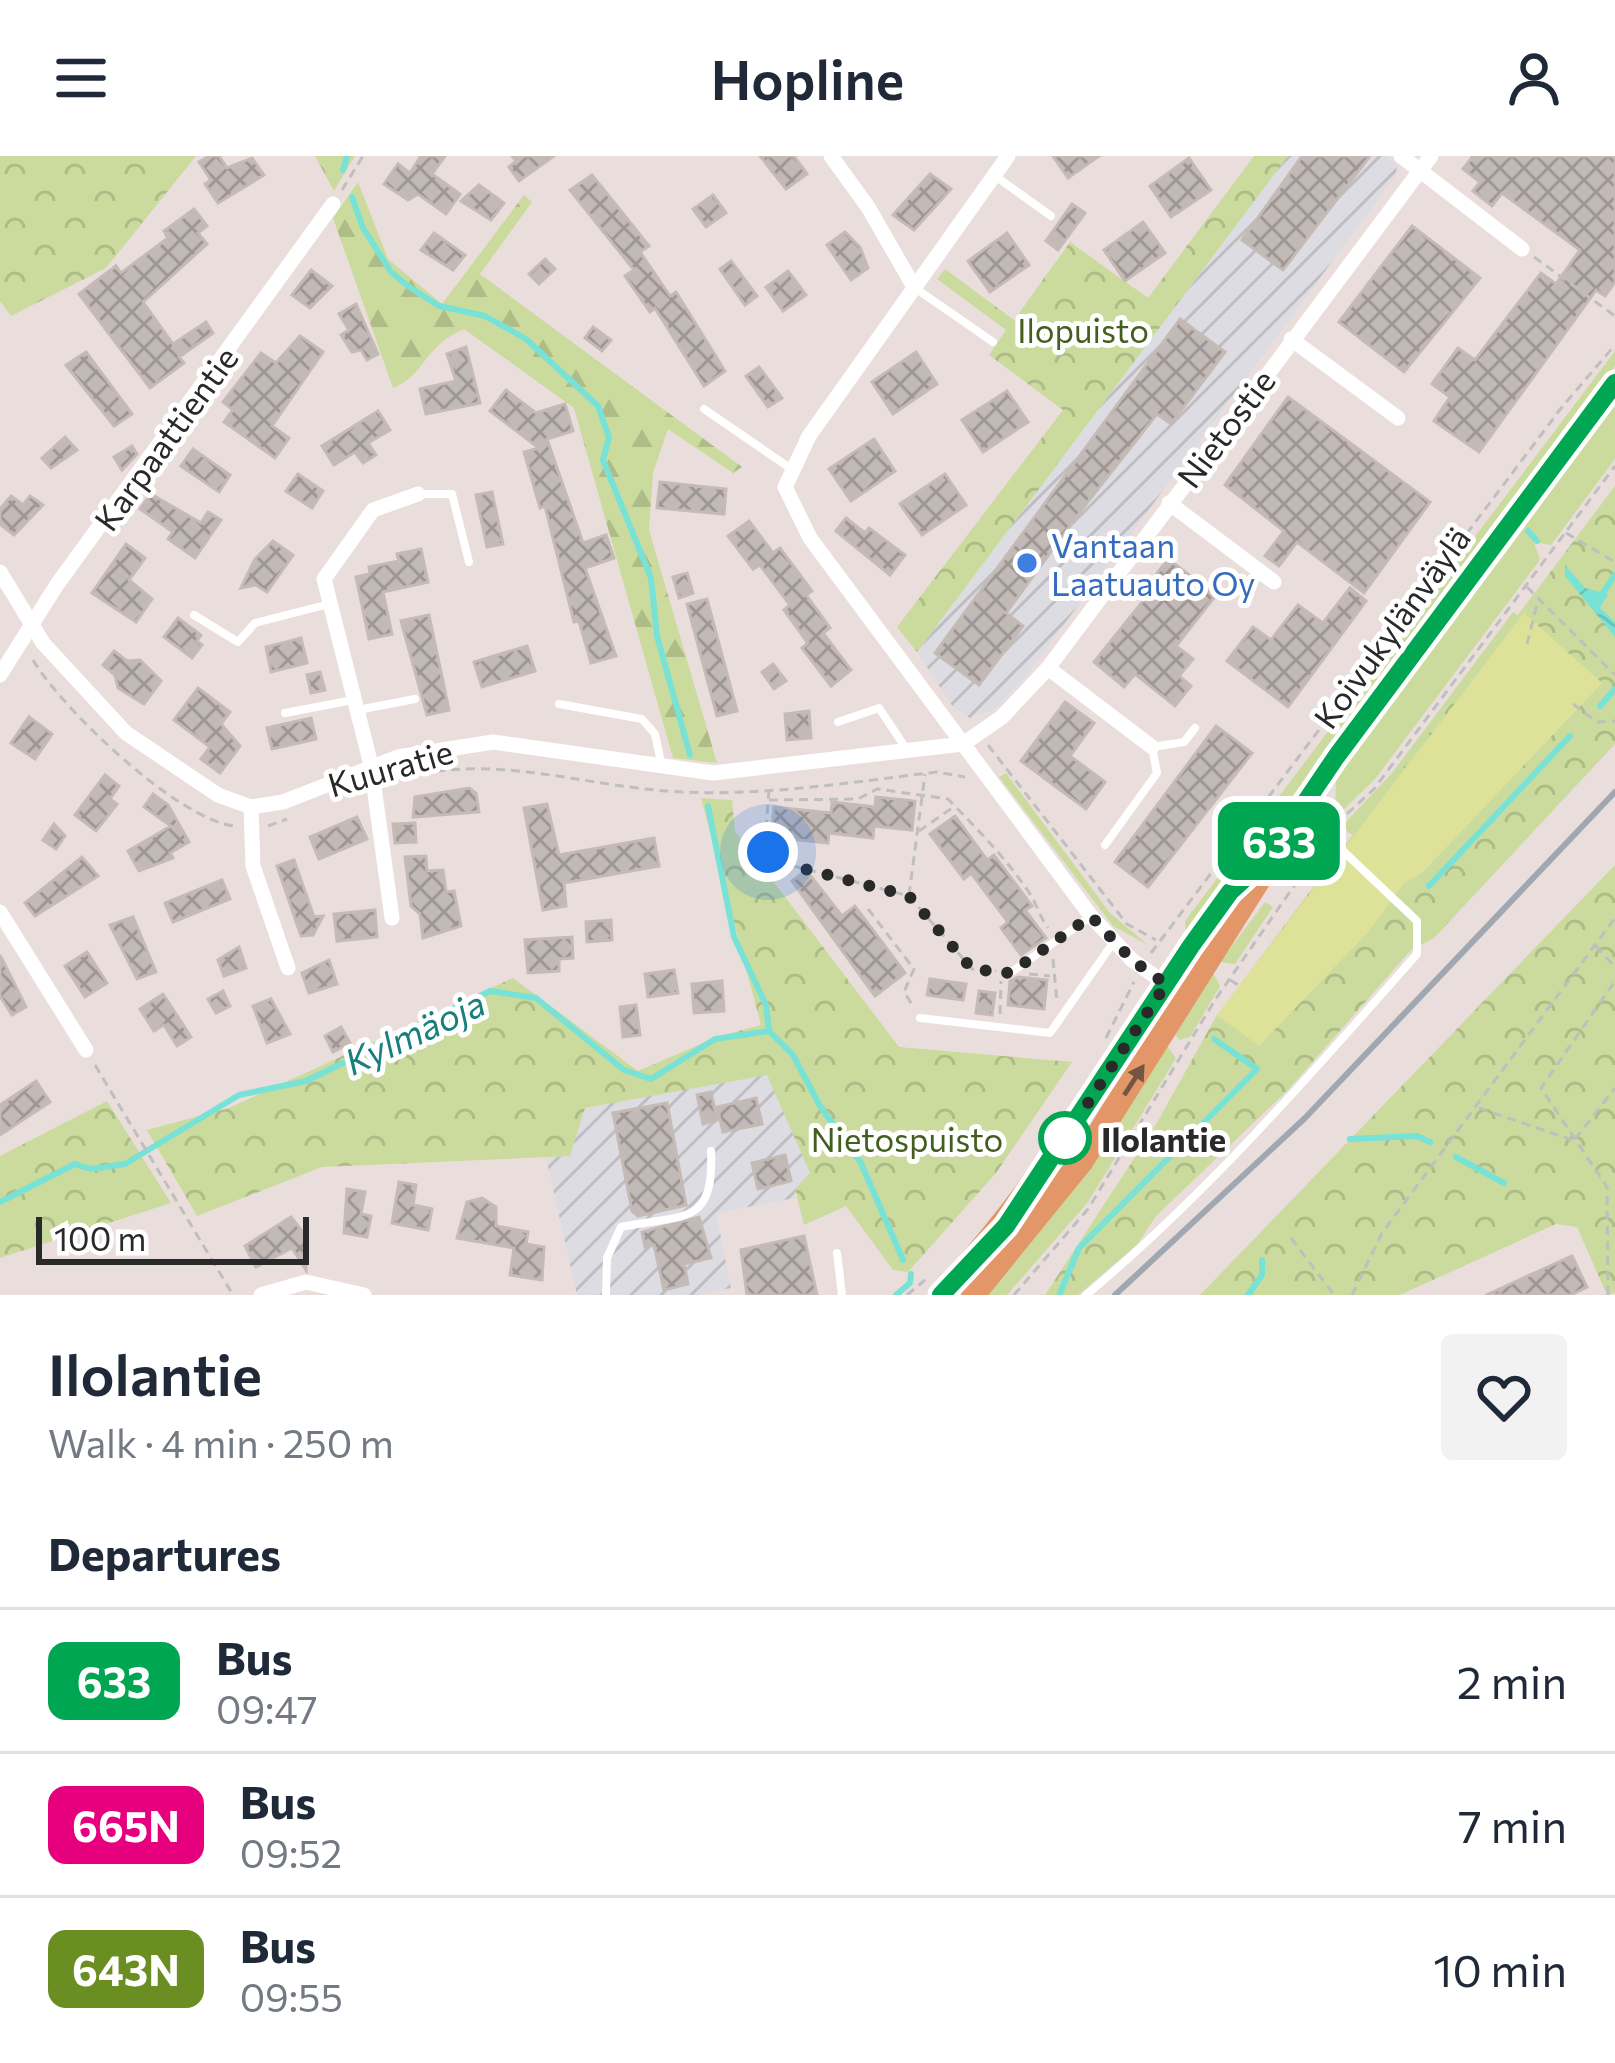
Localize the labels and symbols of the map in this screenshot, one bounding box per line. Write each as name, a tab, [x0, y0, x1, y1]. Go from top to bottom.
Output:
park label: Ilopuisto	[1017, 309, 1149, 350]
street label: Karpaattientie	[84, 338, 246, 538]
street label: Nietostie	[1167, 361, 1283, 495]
street label: Koivukylänväylä	[1304, 518, 1478, 736]
place label: Vantaan Laatuauto Oy	[1051, 524, 1255, 603]
marker: Vantaan Laatuauto Oy	[1014, 550, 1040, 576]
street label: Kuuratie	[323, 730, 457, 804]
line badge: 633	[1210, 802, 1348, 880]
your location	[738, 822, 798, 882]
water label: Kylmäoja	[337, 979, 491, 1083]
one-way arrow	[1123, 1064, 1145, 1097]
marker: Ilolantie	[1040, 1113, 1090, 1163]
park label: Nietospuisto	[811, 1118, 1003, 1159]
place label: Ilolantie	[1101, 1118, 1226, 1159]
scale bar	[36, 1211, 309, 1264]

